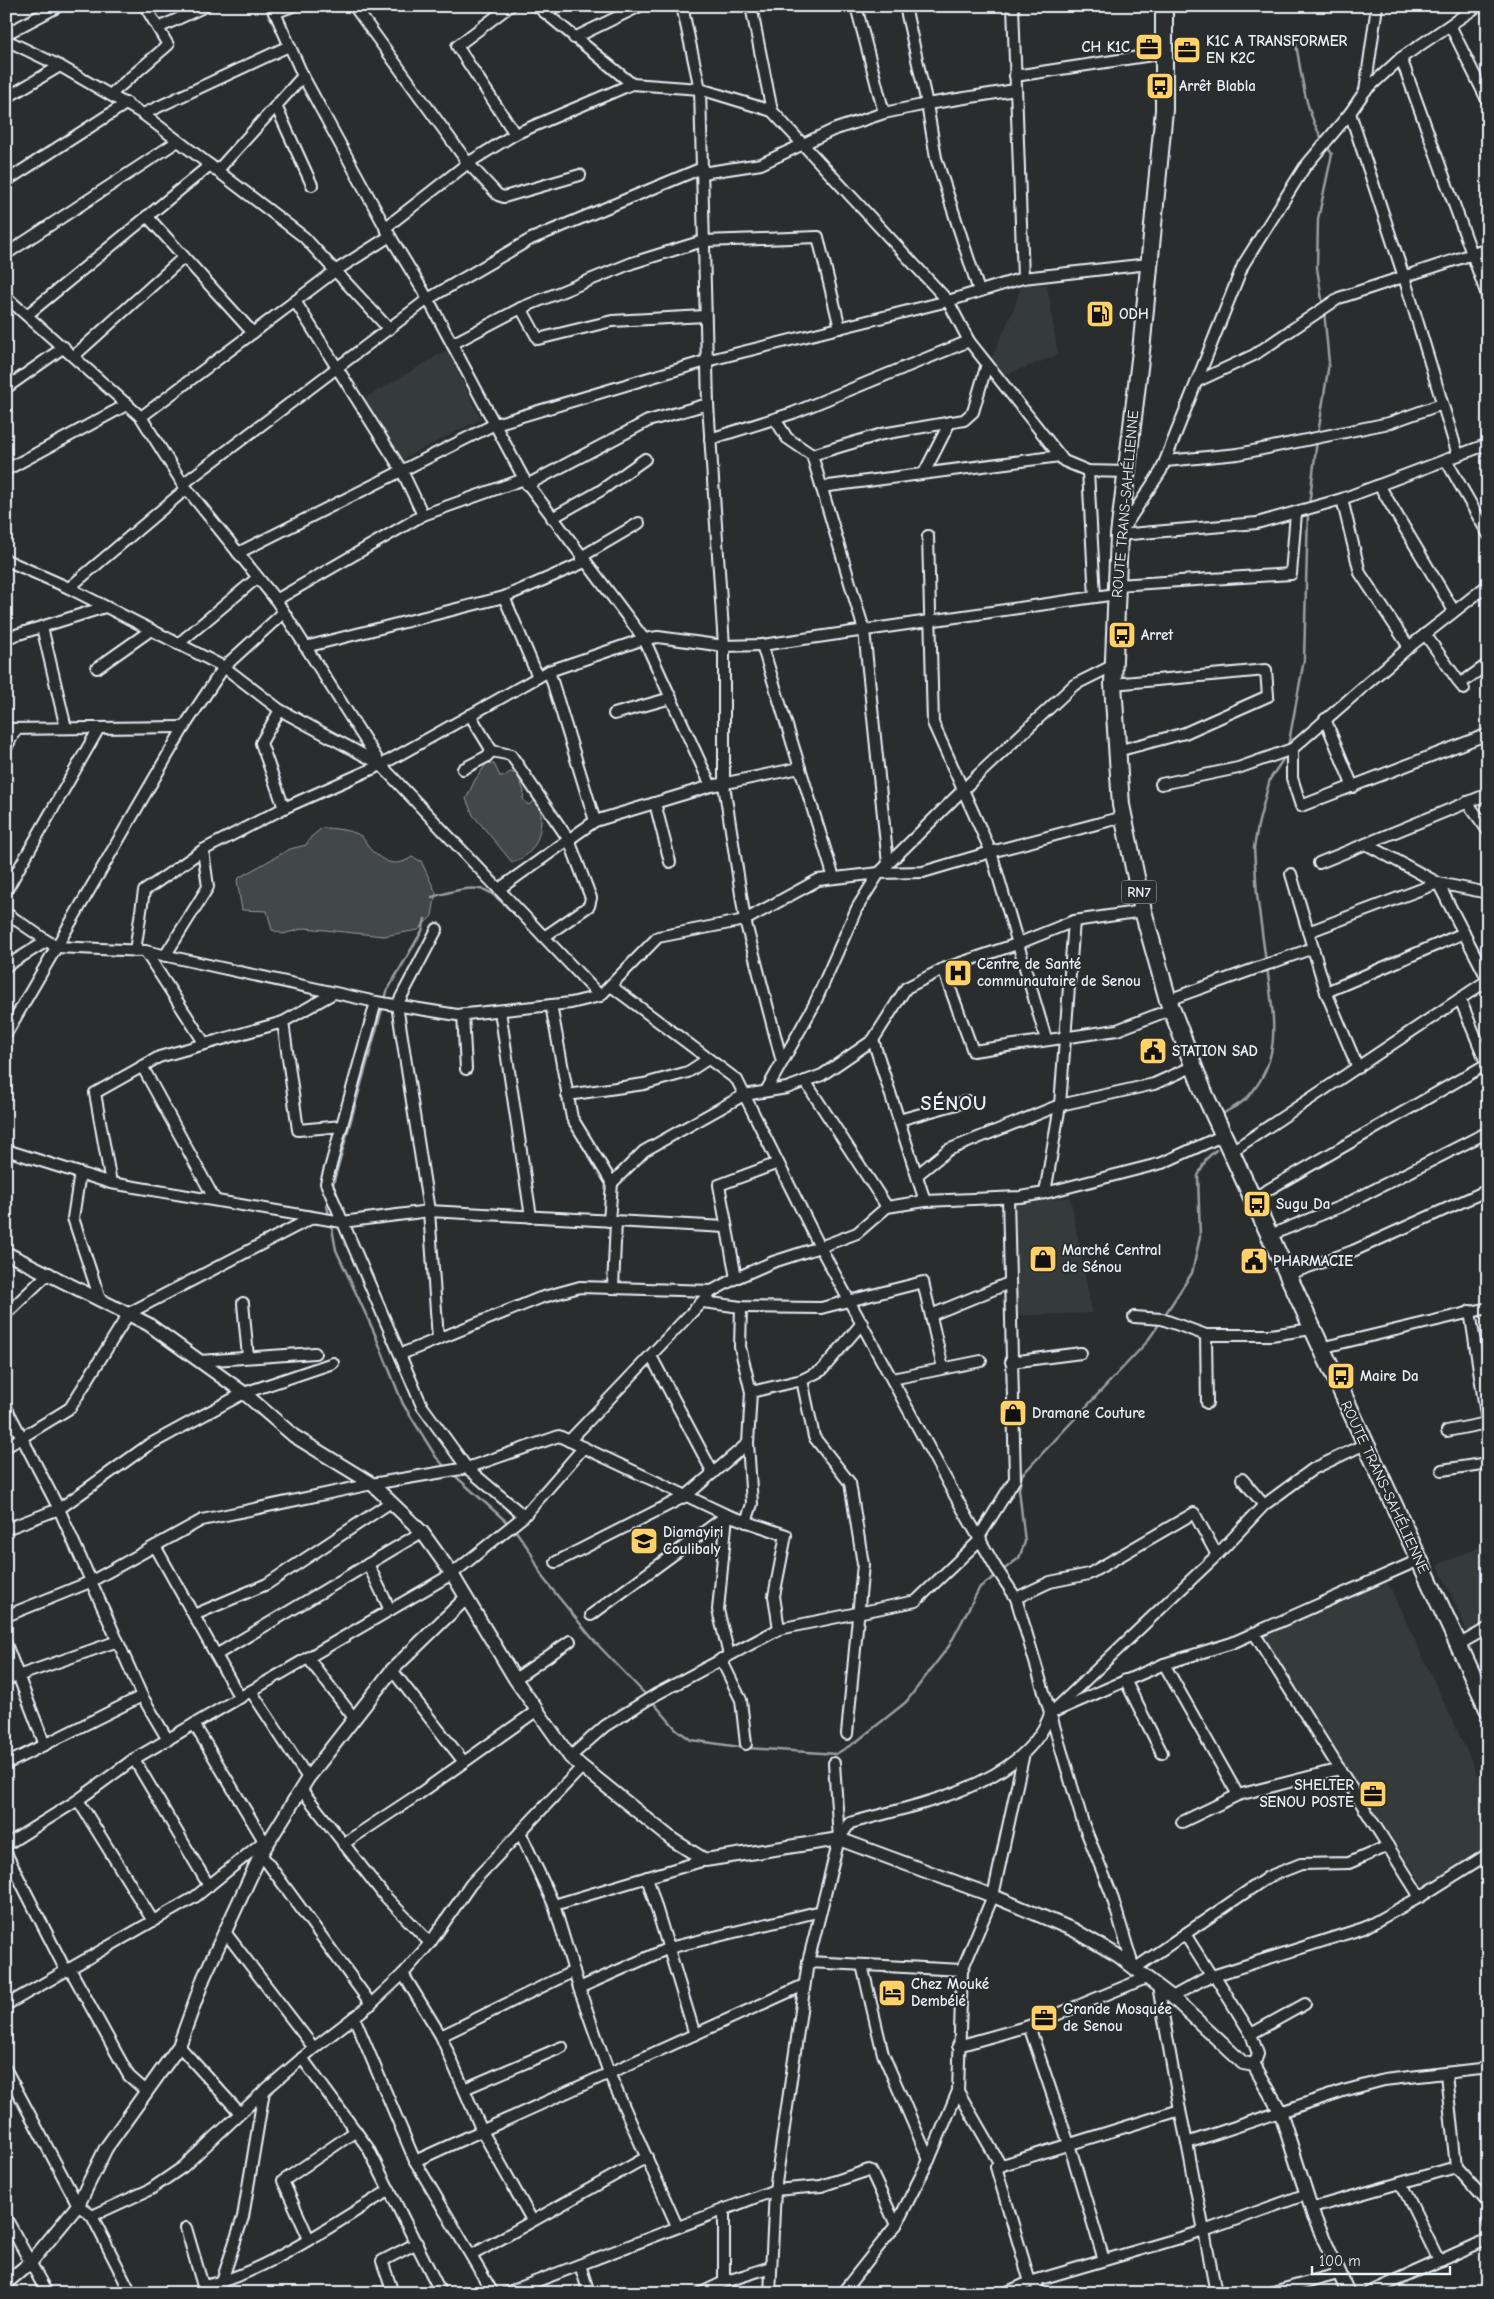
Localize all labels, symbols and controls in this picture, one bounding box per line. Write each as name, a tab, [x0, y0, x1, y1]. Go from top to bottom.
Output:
office icon: CH K1C	[1134, 32, 1164, 62]
place label: K1C A TRANSFORMER EN K2C	[1206, 32, 1348, 67]
office icon: K1C A TRANSFORMER EN K2C	[1172, 35, 1202, 65]
place label: CH K1C	[1082, 38, 1130, 56]
bus stop icon: Arrêt Blabla	[1145, 71, 1175, 101]
place label: Arrêt Blabla	[1179, 77, 1256, 95]
fuel station icon: ODH	[1085, 299, 1115, 329]
place label: ODH	[1119, 305, 1149, 323]
street label: ROUTE TRANS-SAHÉLIENNE	[1107, 409, 1142, 599]
bus stop icon: Arret	[1107, 620, 1137, 650]
place label: Arret	[1141, 626, 1174, 644]
road number: RN7	[1122, 880, 1156, 904]
place label: Centre de Santé communautaire de Senou	[977, 955, 1141, 990]
hospital icon: Centre de Santé communautaire de Senou	[943, 958, 973, 988]
public building icon: STATION SAD	[1138, 1036, 1168, 1066]
place label: STATION SAD	[1172, 1042, 1258, 1060]
district label: SÉNOU	[921, 1091, 987, 1115]
bus stop icon: Sugu Da	[1242, 1189, 1272, 1219]
place label: Sugu Da	[1276, 1195, 1330, 1213]
place label: Marché Central de Sénou	[1062, 1241, 1161, 1276]
shop icon: Marché Central de Sénou	[1028, 1244, 1058, 1274]
public building icon: PHARMACIE	[1239, 1246, 1269, 1276]
place label: PHARMACIE	[1273, 1252, 1353, 1270]
bus stop icon: Maire Da	[1326, 1361, 1356, 1391]
place label: Maire Da	[1360, 1367, 1419, 1385]
street label: ROUTE TRANS-SAHÉLIENNE	[1337, 1397, 1434, 1576]
shop icon: Dramane Couture	[998, 1398, 1028, 1428]
place label: Dramane Couture	[1032, 1404, 1145, 1422]
place label: Diamayiri Coulibaly	[663, 1523, 723, 1558]
school or university icon: Diamayiri Coulibaly	[629, 1526, 659, 1556]
place label: SHELTER SENOU POSTE	[1259, 1776, 1354, 1811]
office icon: SHELTER SENOU POSTE	[1358, 1779, 1388, 1809]
place label: Chez Mouké Dembélé	[911, 1975, 989, 2010]
hotel icon: Chez Mouké Dembélé	[877, 1978, 907, 2008]
place label: Grande Mosquée de Senou	[1063, 2000, 1172, 2035]
office icon: Grande Mosquée de Senou	[1029, 2003, 1059, 2033]
scale bar	[1312, 2244, 1449, 2276]
text: 100 m	[1319, 2252, 1361, 2270]

